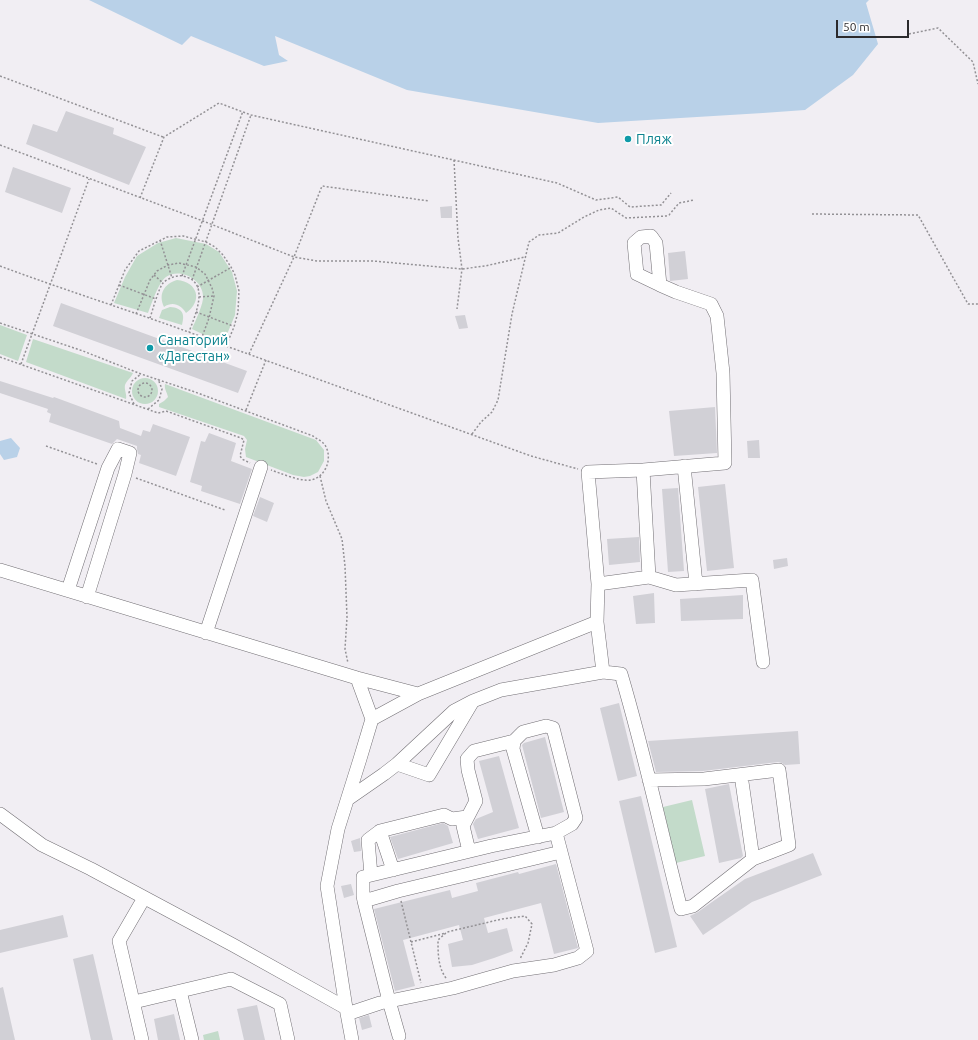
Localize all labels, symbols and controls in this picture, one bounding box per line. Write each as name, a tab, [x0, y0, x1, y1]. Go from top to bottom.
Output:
scale bar	[838, 12, 911, 38]
text: 50 m	[843, 20, 870, 33]
place label: Пляж	[636, 131, 672, 147]
marker: Пляж	[623, 134, 633, 144]
place label: Санаторий «Дагестан»	[158, 332, 230, 364]
marker: Санаторий «Дагестан»	[145, 343, 155, 353]

